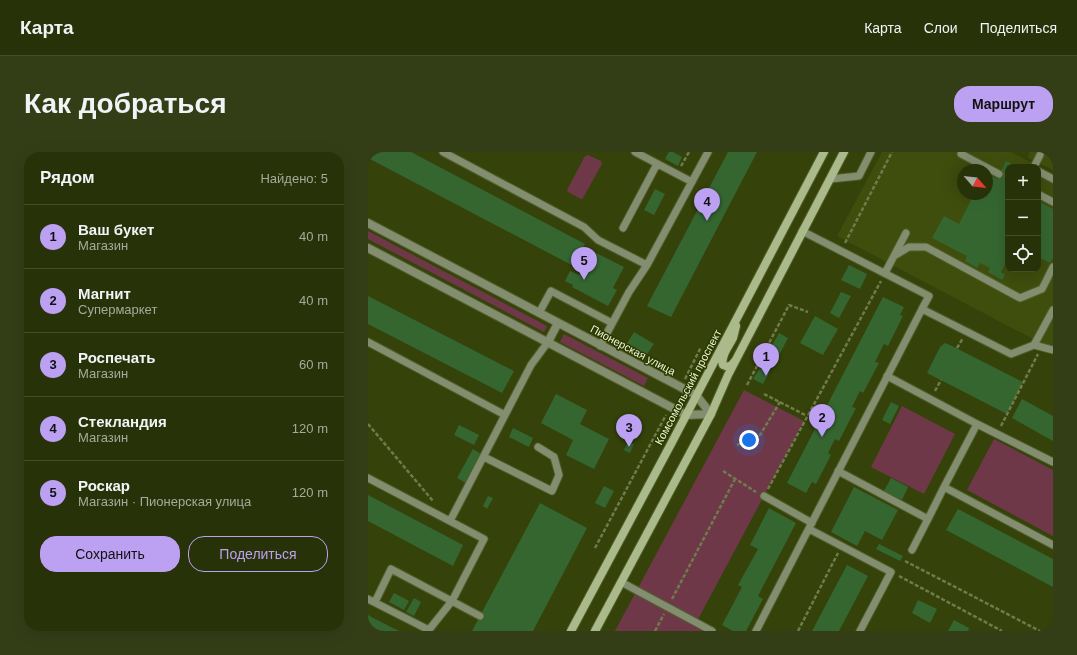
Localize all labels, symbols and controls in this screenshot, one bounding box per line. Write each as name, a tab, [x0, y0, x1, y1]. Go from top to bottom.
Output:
text: Карта	[20, 17, 74, 38]
text: Карта	[864, 20, 902, 36]
text: Слои	[924, 20, 958, 36]
text: Поделиться	[980, 20, 1057, 36]
button: Маршрут	[954, 86, 1053, 122]
text: Как добраться	[24, 88, 226, 119]
north arrow	[957, 164, 993, 200]
map controls	[1005, 164, 1041, 272]
button: +	[1005, 164, 1041, 200]
text: Рядом	[40, 168, 95, 187]
text: Найдено: 5	[260, 171, 328, 186]
pin: 4	[694, 188, 720, 221]
button: −	[1005, 200, 1041, 236]
text: Ваш букет	[78, 221, 154, 238]
text: 1	[49, 229, 57, 244]
text: 40 m	[299, 229, 328, 244]
button: locate	[1005, 236, 1041, 272]
text: Магазин	[78, 238, 128, 253]
pin: 5	[571, 247, 597, 280]
text: Магнит	[78, 285, 131, 302]
text: 2	[49, 293, 57, 308]
text: 40 m	[299, 293, 328, 308]
text: Супермаркет	[78, 302, 157, 317]
street label: Пионерская улица	[589, 323, 678, 378]
street label: Комсомольский проспект	[652, 327, 724, 447]
pin: 1	[753, 343, 779, 376]
text: Роспечать	[78, 349, 156, 366]
text: 3	[49, 357, 57, 372]
text: 60 m	[299, 357, 328, 372]
text: Магазин	[78, 366, 128, 381]
pin: 2	[809, 404, 835, 437]
text: Стекландия	[78, 413, 167, 430]
pin: 3	[616, 414, 642, 447]
text: 4	[49, 421, 57, 436]
text: 120 m	[292, 421, 328, 436]
text: Магазин	[78, 430, 128, 445]
your location	[739, 430, 759, 450]
text: Роскар	[78, 477, 130, 494]
text: 5	[49, 485, 57, 500]
text: 120 m	[292, 485, 328, 500]
text: Магазин · Пионерская улица	[78, 494, 251, 509]
button: Сохранить	[40, 536, 180, 572]
button: Поделиться	[188, 536, 328, 572]

